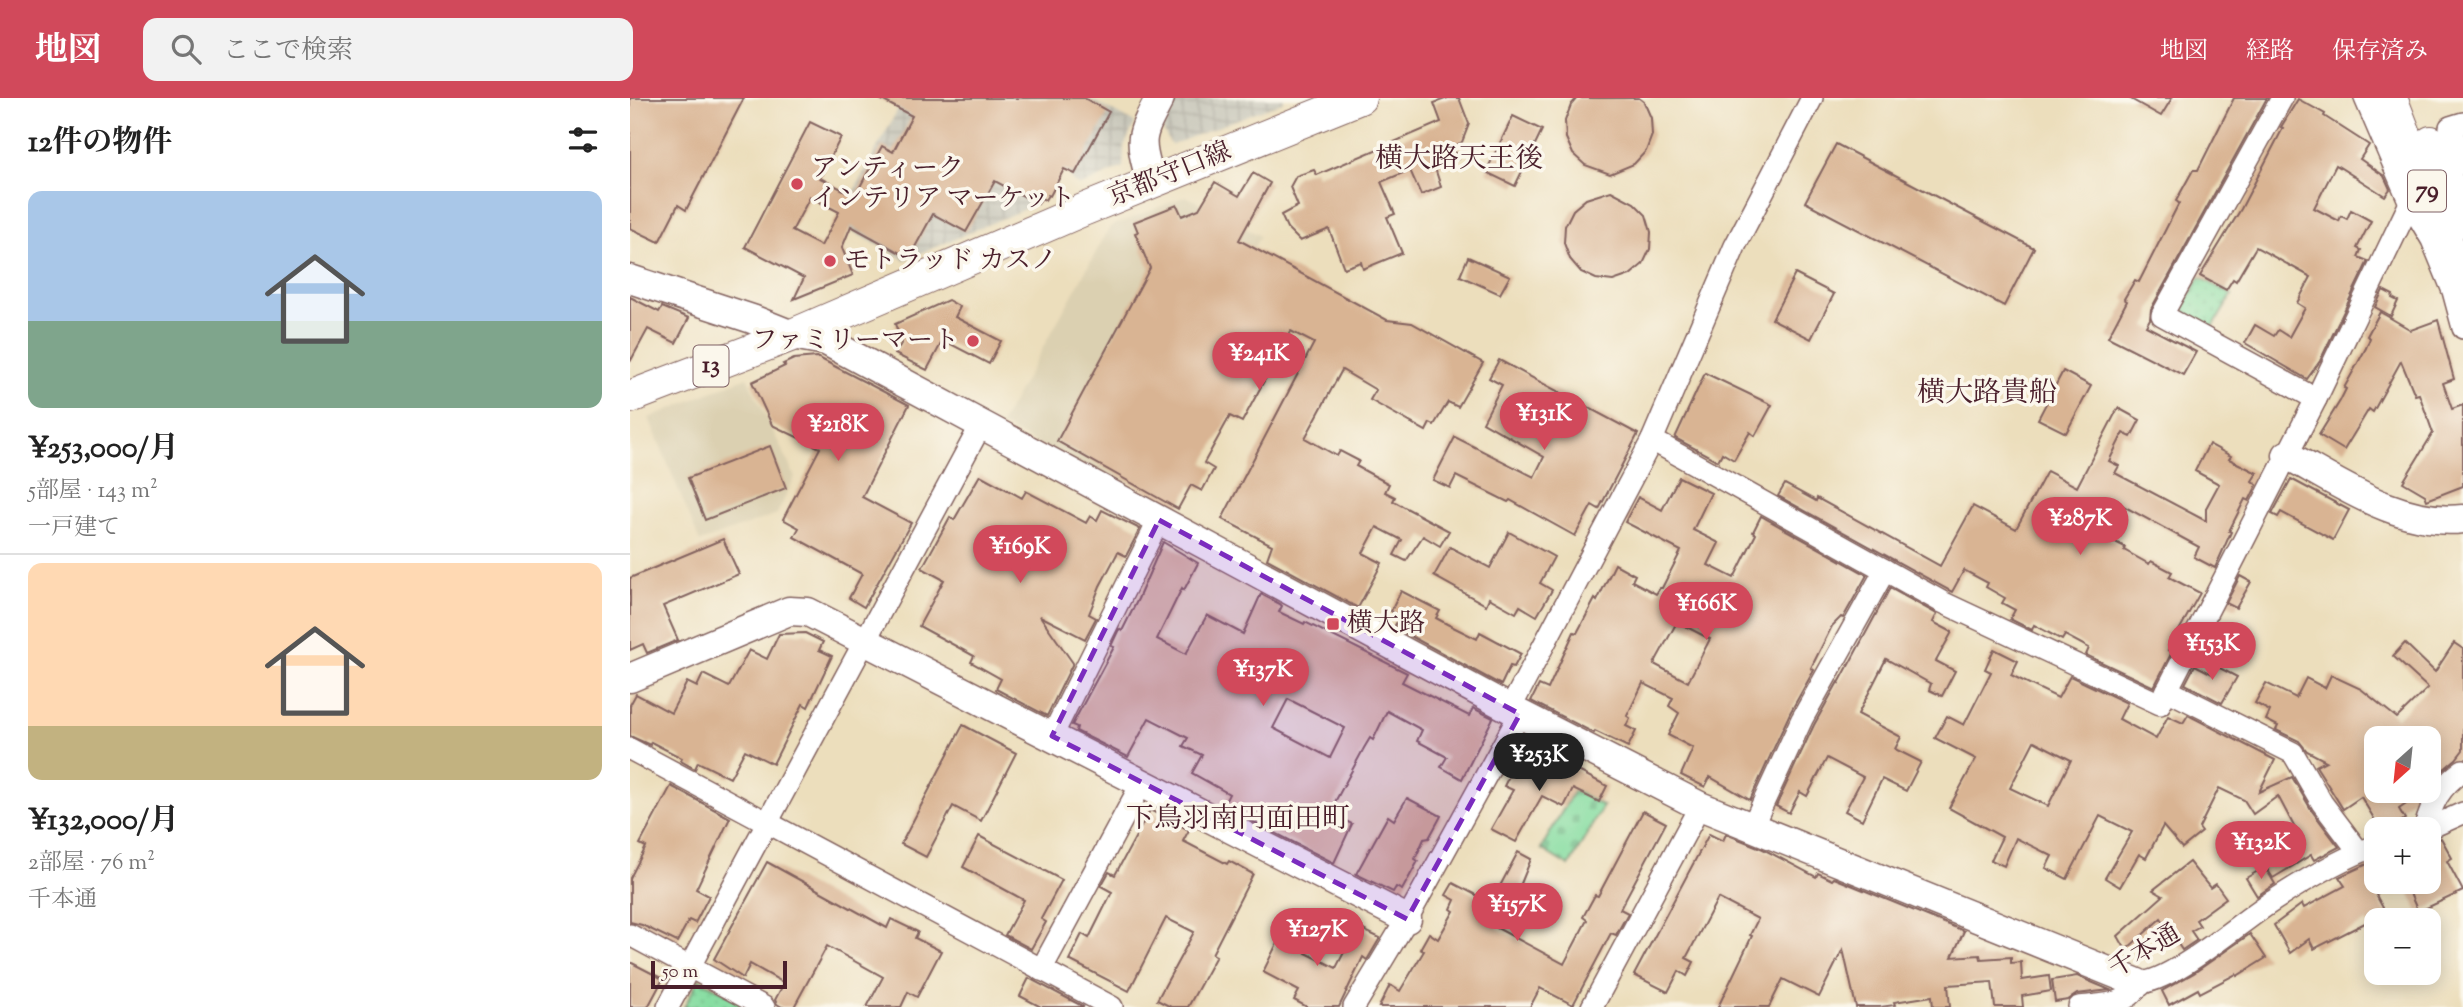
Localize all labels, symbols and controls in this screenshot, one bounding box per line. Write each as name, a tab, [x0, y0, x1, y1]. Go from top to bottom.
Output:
search box	[143, 18, 633, 81]
text: 地図	[35, 28, 101, 76]
icon: search	[167, 30, 205, 68]
text: ここで検索	[223, 33, 353, 70]
text: 地図	[2160, 35, 2208, 69]
text: 経路	[2246, 35, 2294, 69]
text: 保存済み	[2332, 35, 2428, 69]
icon: filters	[564, 121, 602, 159]
text: 12件の物件	[28, 122, 172, 165]
street label: 京都守口線	[1103, 133, 1237, 217]
district label: 横大路天王後	[1375, 140, 1543, 180]
place label: アンティーク インテリア マーケット	[811, 151, 1075, 218]
road number: 79	[2408, 170, 2446, 212]
marker: アンティーク インテリア マーケット	[789, 176, 805, 192]
icon: home	[252, 236, 378, 362]
place label: モトラッド カスノ	[844, 243, 1057, 280]
marker: モトラッド カスノ	[822, 253, 838, 269]
place label: ファミリーマート	[752, 323, 959, 360]
pin: ¥241K	[1210, 332, 1308, 392]
marker: ファミリーマート	[965, 333, 981, 349]
text: ¥241K	[1228, 338, 1290, 371]
road number: 13	[694, 345, 728, 386]
district label: 横大路貴船	[1917, 374, 2057, 414]
pin: ¥131K	[1495, 392, 1593, 452]
text: ¥131K	[1516, 398, 1572, 431]
pin: ¥218K	[789, 404, 887, 463]
text: ¥218K	[807, 409, 869, 442]
text: ¥253,000/月	[28, 428, 179, 471]
text: 5部屋 · 143 m²	[28, 475, 158, 508]
pin: ¥287K	[2031, 498, 2129, 557]
text: ¥287K	[2047, 503, 2113, 536]
text: 一戸建て	[28, 512, 120, 545]
pin: ¥169K	[971, 526, 1069, 585]
text: ¥169K	[989, 531, 1051, 564]
pin: ¥166K	[1657, 582, 1755, 642]
text: ¥166K	[1675, 588, 1737, 621]
place label: 横大路	[1347, 606, 1425, 643]
icon: home	[252, 608, 378, 734]
marker: 横大路	[1325, 616, 1341, 632]
pin: ¥153K	[2163, 622, 2261, 682]
text: ¥153K	[2184, 628, 2240, 661]
pin: ¥137K	[1214, 648, 1312, 708]
text: ¥137K	[1233, 654, 1293, 687]
north arrow	[2364, 726, 2441, 803]
map controls	[2364, 726, 2441, 985]
pin: ¥253K	[1490, 734, 1588, 793]
text: ¥253K	[1509, 739, 1569, 772]
text: ¥132,000/月	[28, 800, 179, 843]
district label: 下鳥羽南円面田町	[1126, 800, 1350, 840]
button: +	[2364, 817, 2441, 894]
pin: ¥132K	[2212, 822, 2310, 881]
text: ¥132K	[2231, 827, 2291, 860]
text: 2部屋 · 76 m²	[28, 847, 155, 880]
text: 千本通	[28, 884, 97, 917]
pin: ¥157K	[1468, 884, 1566, 943]
text: ¥157K	[1488, 889, 1546, 922]
pin: ¥127K	[1268, 908, 1366, 968]
button: −	[2364, 908, 2441, 985]
text: ¥127K	[1286, 914, 1348, 947]
street label: 千本通	[2102, 916, 2188, 988]
scale bar	[651, 958, 788, 990]
text: 50 m	[662, 959, 698, 986]

